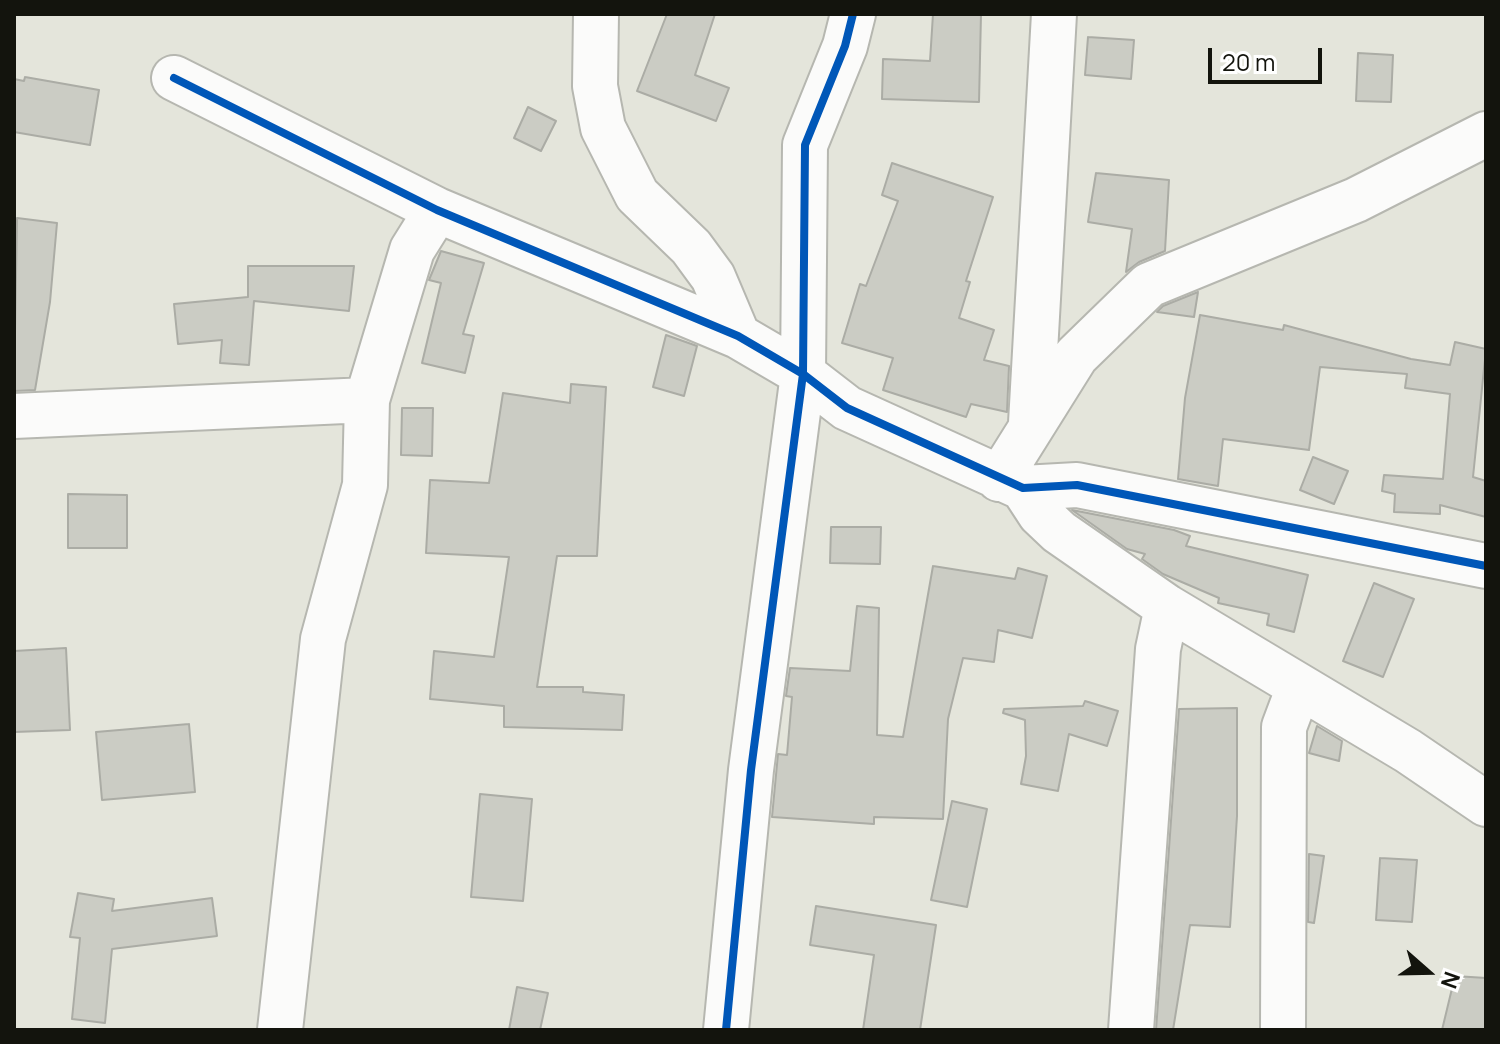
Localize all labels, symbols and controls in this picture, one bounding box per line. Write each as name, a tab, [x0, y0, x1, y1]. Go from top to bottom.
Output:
scale bar	[1212, 32, 1326, 82]
text: 20 m	[1222, 45, 1275, 78]
north arrow	[1388, 932, 1468, 1012]
text: N	[1434, 968, 1467, 993]

